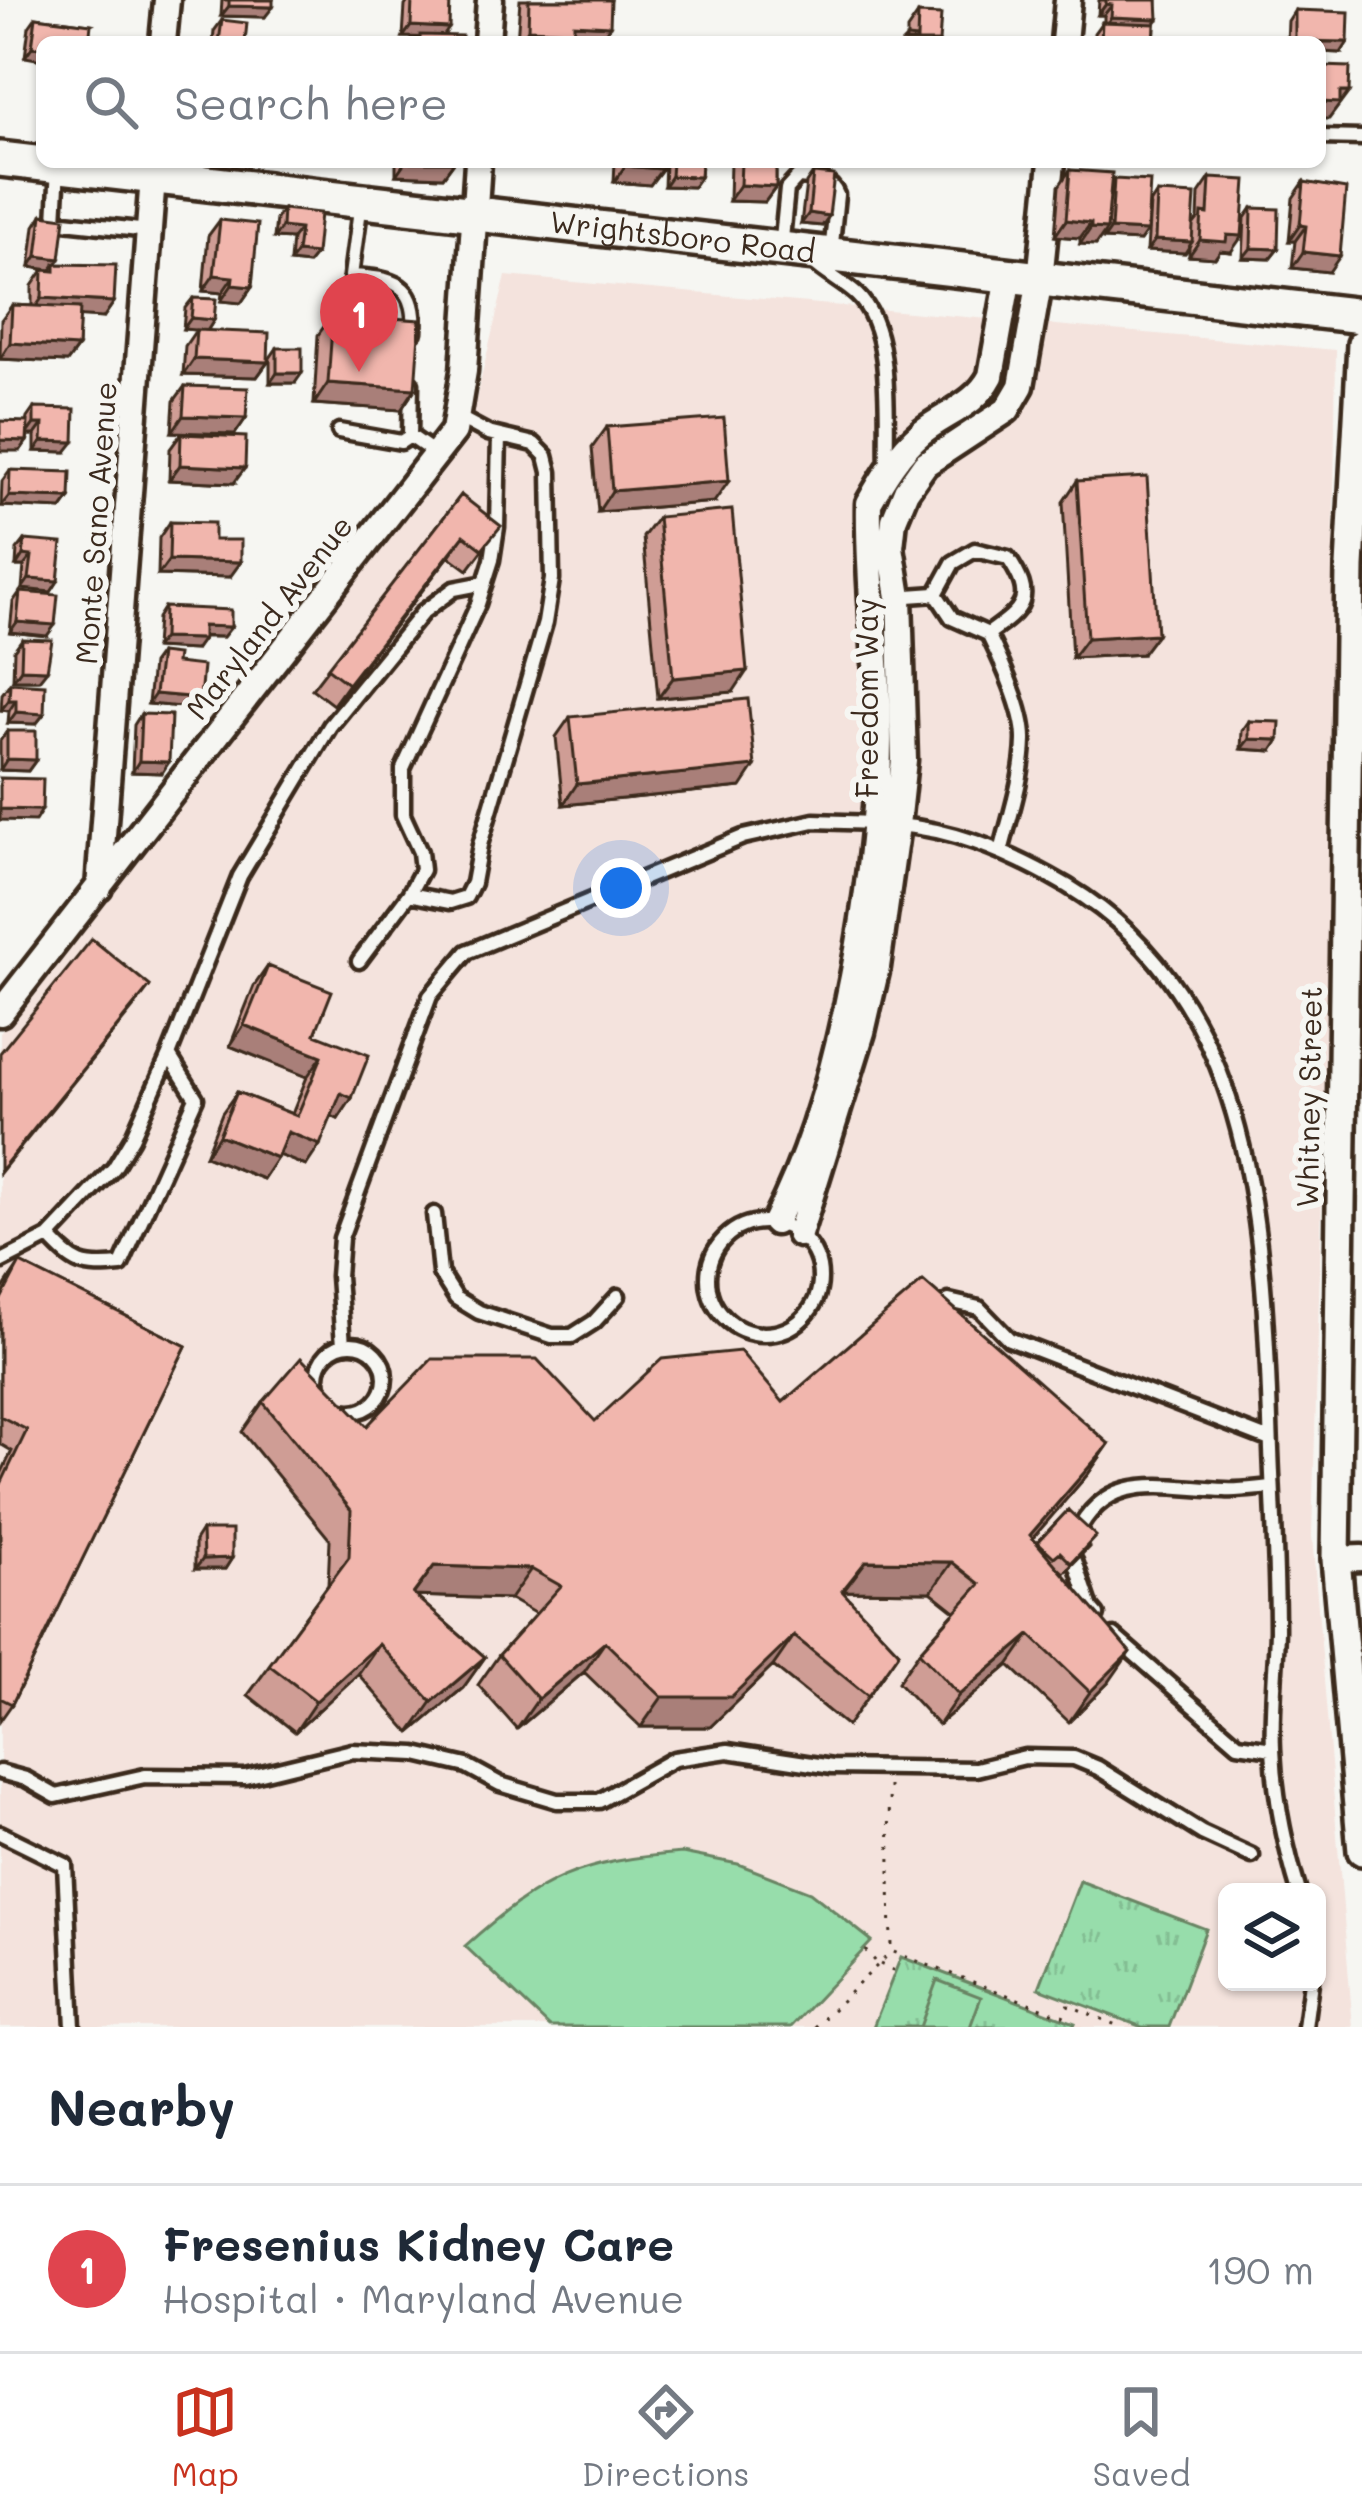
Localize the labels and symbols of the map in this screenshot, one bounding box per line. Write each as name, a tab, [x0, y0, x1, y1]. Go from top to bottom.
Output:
street label: Wrightsboro Road	[548, 201, 818, 271]
pin: 1	[320, 273, 398, 372]
street label: Monte Sano Avenue	[65, 380, 125, 665]
street label: Maryland Avenue	[176, 507, 361, 727]
street label: Freedom Way	[846, 598, 886, 798]
your location	[591, 858, 651, 918]
street label: Whitney Street	[1286, 986, 1330, 1208]

